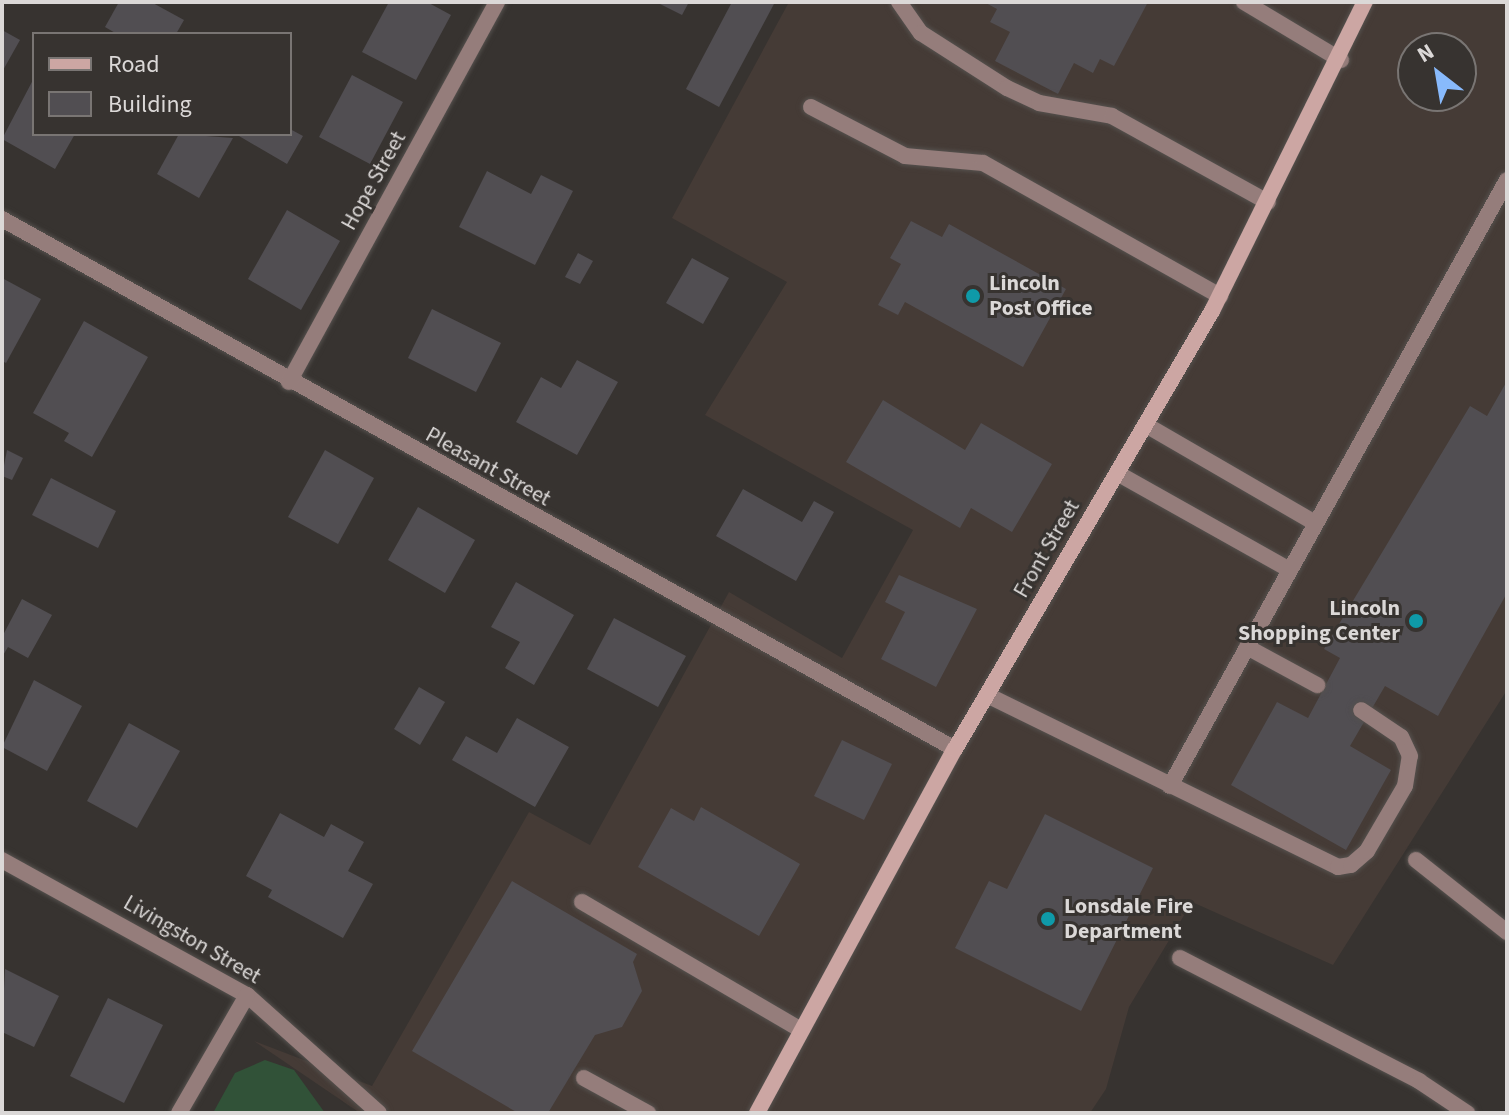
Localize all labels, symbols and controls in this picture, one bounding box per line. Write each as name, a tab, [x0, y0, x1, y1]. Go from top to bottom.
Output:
legend	[32, 32, 292, 136]
north arrow	[1397, 32, 1477, 112]
text: N	[1411, 36, 1440, 71]
text: Road	[108, 47, 160, 82]
text: Building	[108, 87, 192, 122]
street label: Hope Street	[336, 127, 412, 235]
place label: Lincoln Post Office	[989, 270, 1093, 322]
marker: Lincoln Post Office	[964, 287, 982, 305]
street label: Pleasant Street	[421, 422, 555, 512]
street label: Front Street	[1008, 495, 1086, 603]
place label: Lincoln Shopping Center	[1238, 595, 1400, 646]
marker: Lincoln Shopping Center	[1407, 612, 1425, 630]
street label: Livingston Street	[119, 890, 265, 990]
place label: Lonsdale Fire Department	[1064, 893, 1193, 944]
marker: Lonsdale Fire Department	[1039, 910, 1057, 928]

